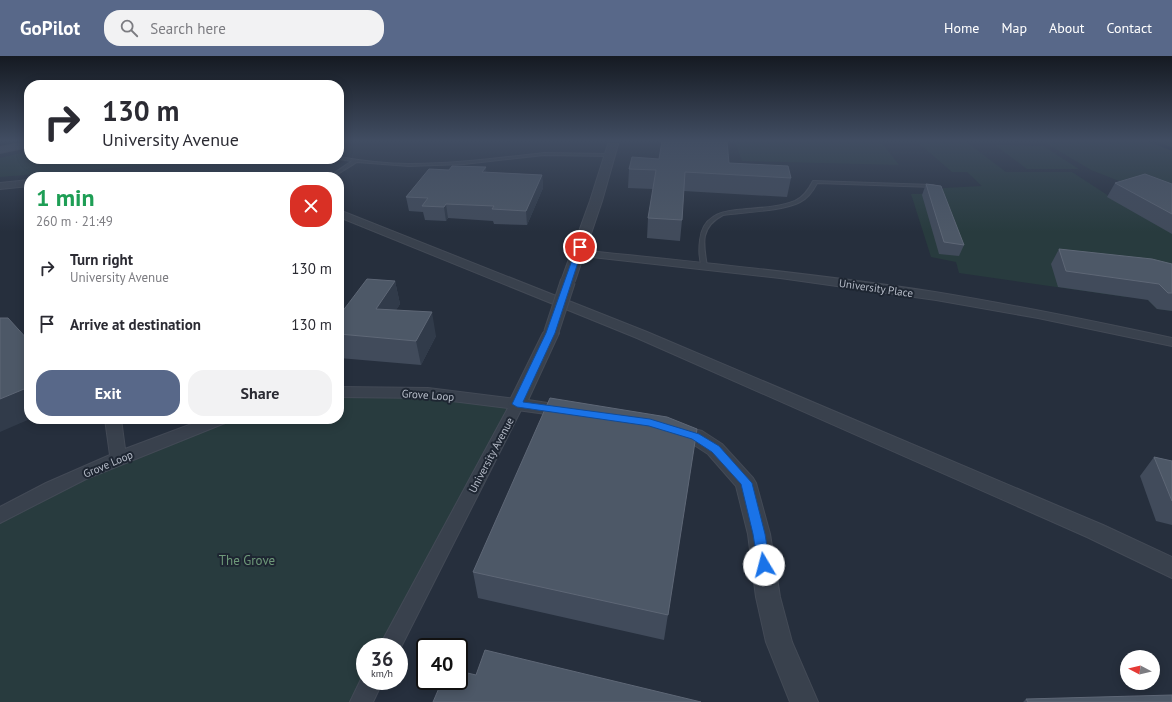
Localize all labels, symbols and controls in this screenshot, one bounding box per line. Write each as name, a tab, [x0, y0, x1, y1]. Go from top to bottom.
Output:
search box	[104, 10, 384, 46]
text: GoPilot	[20, 16, 80, 40]
icon: search	[118, 17, 140, 39]
text: Search here	[150, 19, 226, 38]
text: Home	[944, 19, 979, 37]
text: Map	[1001, 19, 1027, 37]
text: About	[1049, 19, 1085, 37]
text: Contact	[1107, 19, 1152, 37]
text: 130 m	[102, 92, 179, 129]
icon: right	[36, 96, 88, 148]
text: University Avenue	[102, 128, 239, 151]
text: 1 min	[36, 182, 95, 213]
button: close	[290, 185, 332, 227]
text: 260 m · 21:49	[36, 213, 113, 230]
pin	[563, 230, 597, 264]
icon: arrive	[569, 236, 591, 258]
text: Turn right	[70, 250, 133, 269]
icon: right	[36, 257, 58, 279]
text: 130 m	[291, 259, 332, 278]
text: University Avenue	[70, 269, 169, 286]
street label: University Place	[838, 276, 914, 300]
icon: arrive	[36, 313, 58, 335]
text: Arrive at destination	[70, 315, 201, 334]
text: 130 m	[291, 315, 332, 334]
button: Exit	[36, 370, 180, 416]
button: Share	[188, 370, 332, 416]
street label: Grove Loop	[401, 386, 455, 404]
street label: University Avenue	[465, 414, 517, 495]
street label: Grove Loop	[81, 447, 135, 481]
position arrow	[743, 544, 785, 586]
park label: The Grove	[219, 552, 275, 569]
speed limit sign: 40	[416, 638, 468, 690]
text: 36	[371, 646, 393, 672]
north arrow	[1120, 650, 1160, 690]
map controls	[1120, 650, 1160, 690]
text: km/h	[371, 667, 393, 680]

